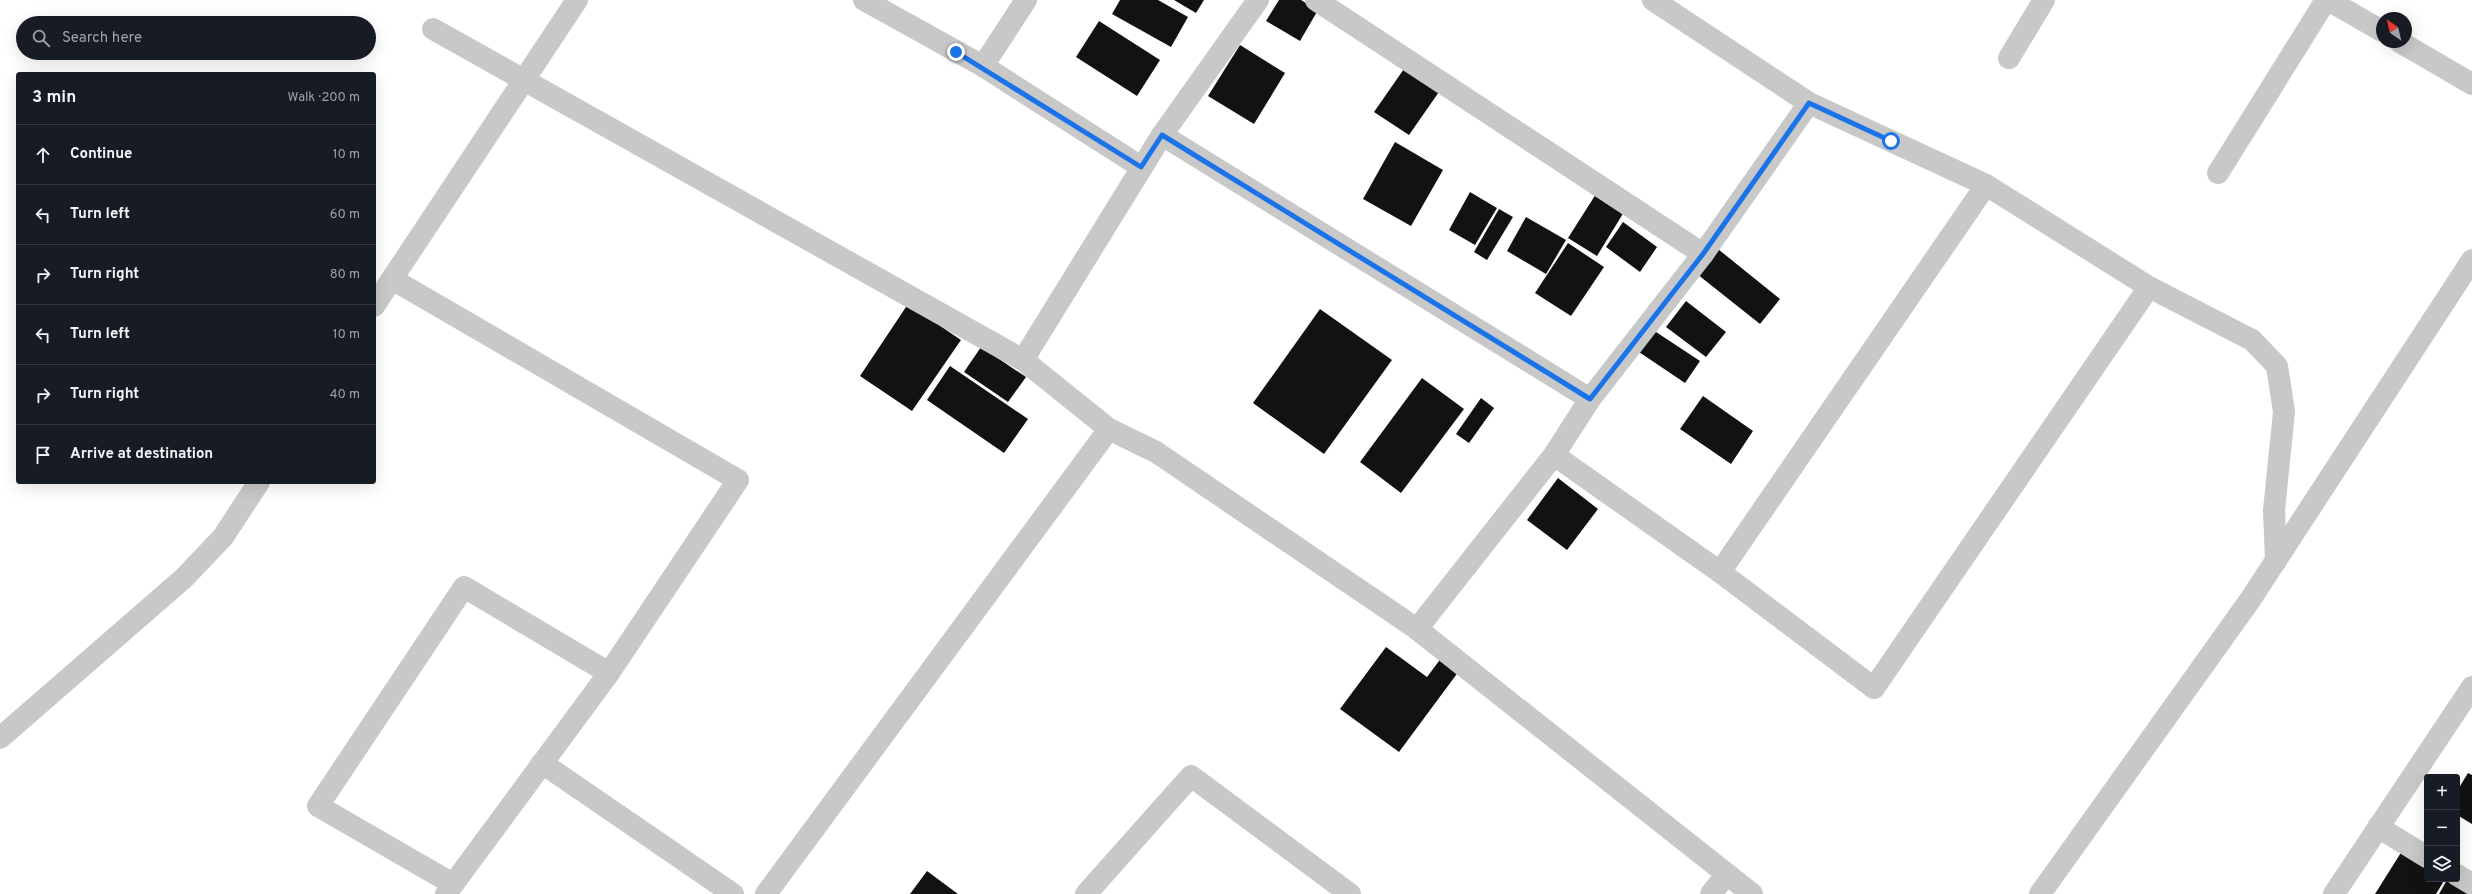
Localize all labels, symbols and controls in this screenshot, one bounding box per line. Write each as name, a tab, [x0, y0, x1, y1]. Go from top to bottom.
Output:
north arrow	[2376, 12, 2412, 48]
search box	[16, 16, 376, 60]
icon: search	[30, 27, 52, 49]
text: Search here	[62, 29, 142, 48]
route end	[947, 43, 965, 61]
text: 3 min	[32, 87, 76, 109]
text: Walk · 200 m	[288, 90, 360, 106]
route start	[1882, 132, 1900, 150]
icon: ahead	[32, 144, 54, 166]
text: Continue	[70, 145, 132, 164]
text: 10 m	[333, 147, 360, 163]
icon: left	[32, 204, 54, 226]
text: Turn left	[70, 205, 130, 224]
text: 60 m	[330, 207, 360, 223]
icon: right	[32, 264, 54, 286]
text: Turn right	[70, 265, 139, 284]
text: 80 m	[330, 267, 360, 283]
icon: left	[32, 324, 54, 346]
text: Turn left	[70, 325, 130, 344]
text: 10 m	[333, 327, 360, 343]
icon: right	[32, 384, 54, 406]
text: Turn right	[70, 385, 139, 404]
text: 40 m	[330, 387, 360, 403]
icon: arrive	[32, 444, 54, 466]
text: Arrive at destination	[70, 445, 213, 464]
map controls	[2424, 774, 2460, 882]
button: +	[2424, 774, 2460, 810]
button: −	[2424, 810, 2460, 846]
button: layers	[2424, 846, 2460, 882]

